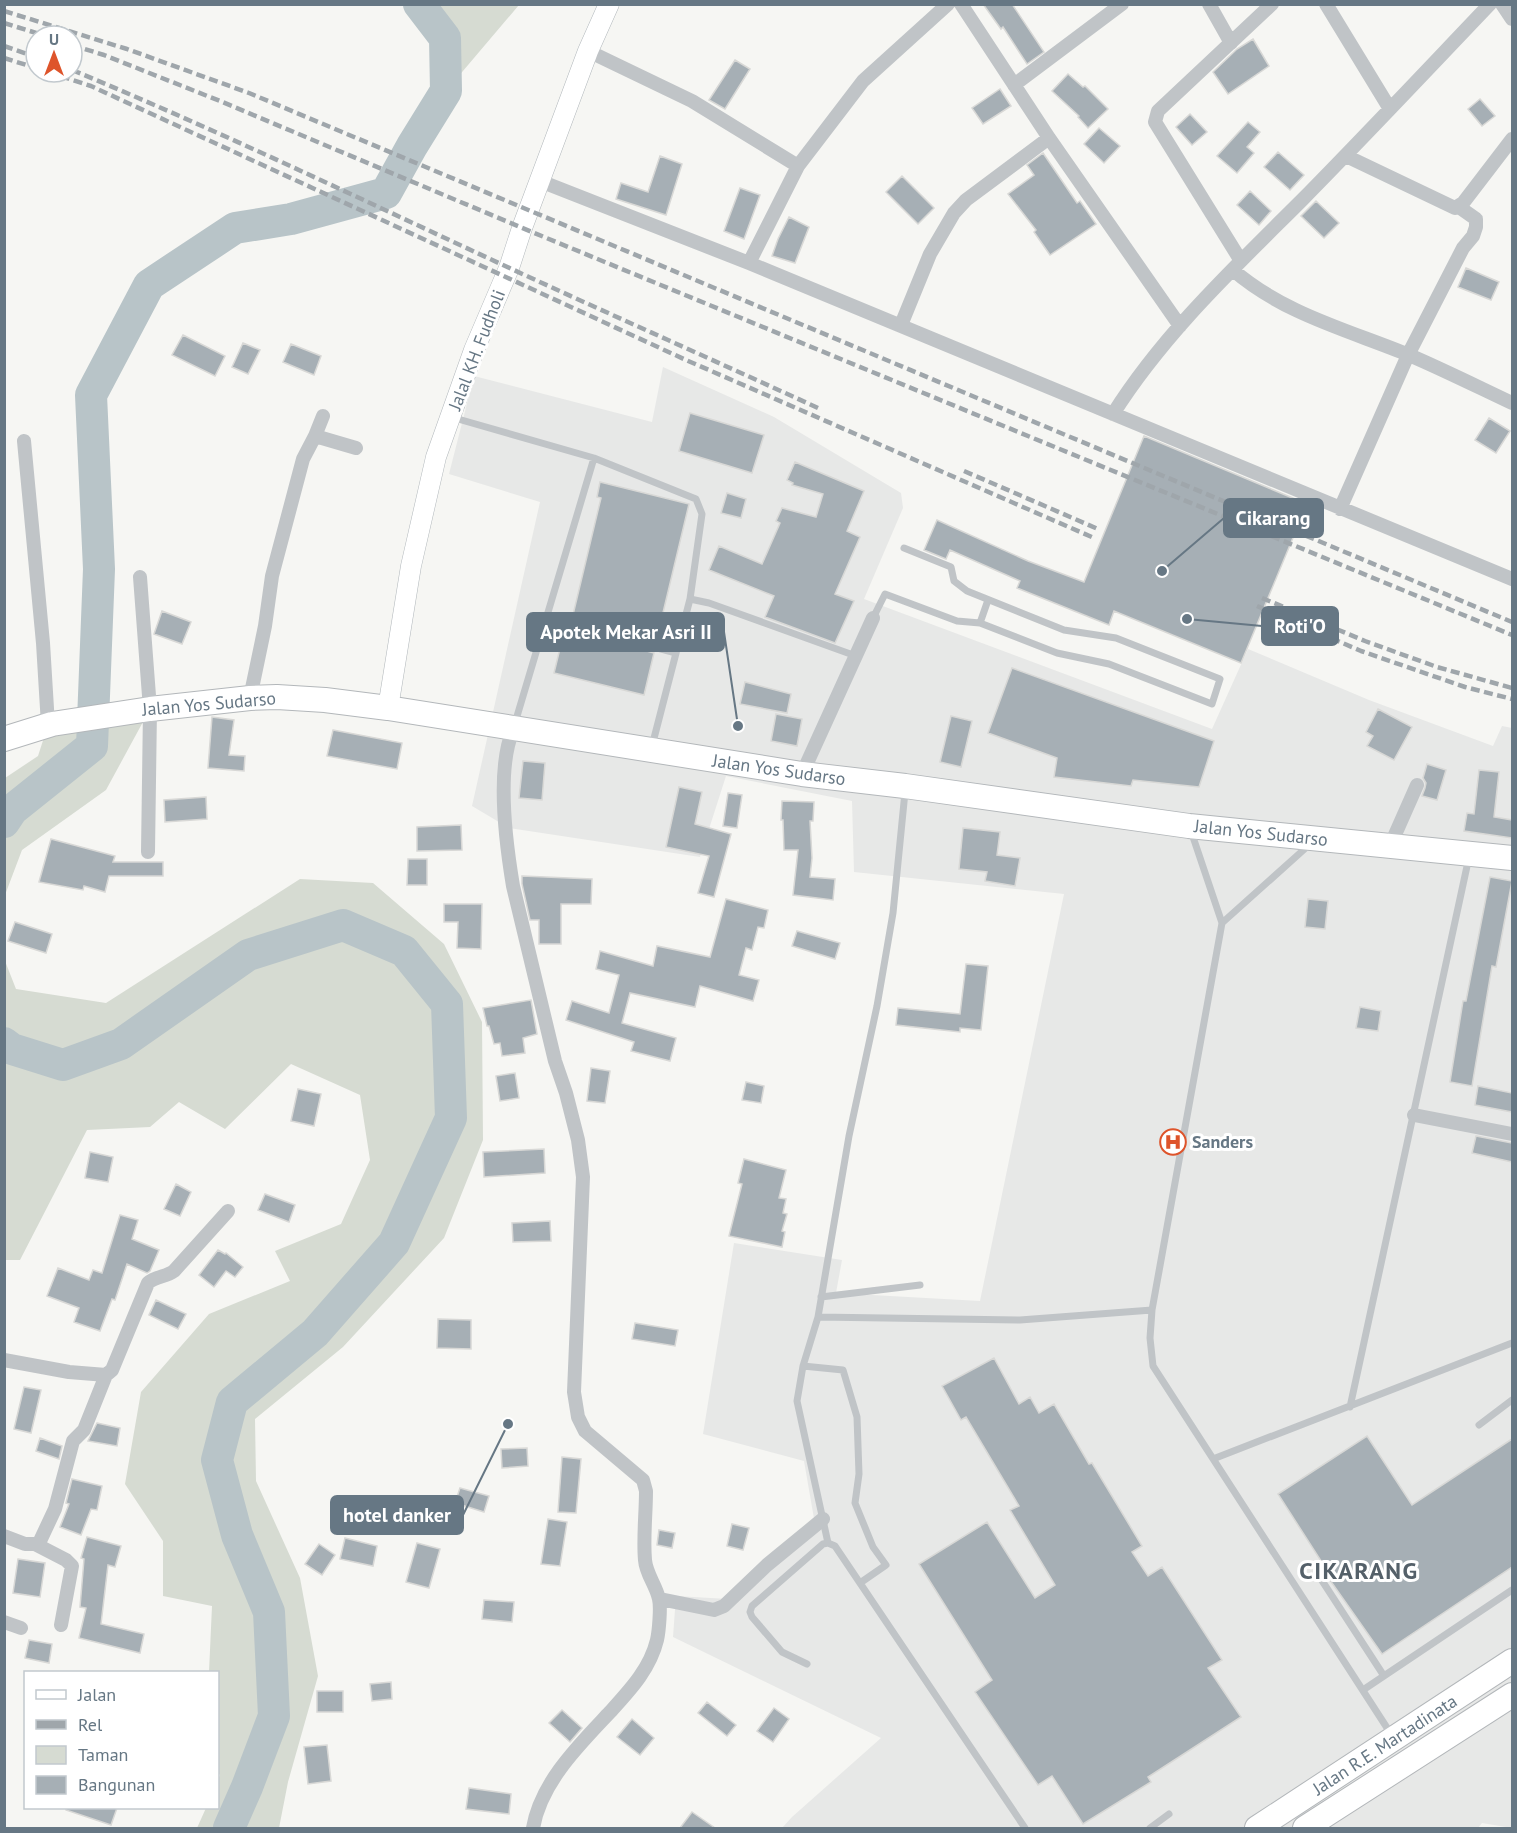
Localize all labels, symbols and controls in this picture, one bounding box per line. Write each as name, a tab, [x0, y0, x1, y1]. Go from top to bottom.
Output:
north arrow	[24, 24, 84, 84]
text: U	[49, 29, 59, 49]
street label: Jalal KH. Fudholi	[443, 286, 510, 414]
callout: Cikarang	[1224, 499, 1323, 537]
text: Cikarang	[1236, 505, 1310, 531]
callout: Roti'O	[1262, 607, 1338, 645]
callout: Apotek Mekar Asri II	[527, 613, 724, 651]
text: Roti'O	[1274, 613, 1326, 639]
text: Apotek Mekar Asri II	[540, 619, 712, 645]
street label: Jalan Yos Sudarso	[140, 686, 277, 721]
street label: Jalan Yos Sudarso	[710, 749, 847, 790]
street label: Jalan Yos Sudarso	[1192, 814, 1329, 851]
hospital icon: Sanders	[1158, 1127, 1188, 1157]
place label: Sanders	[1192, 1130, 1253, 1153]
callout: hotel danker	[331, 1496, 463, 1534]
text: hotel danker	[343, 1502, 451, 1528]
district label: CIKARANG	[1299, 1555, 1419, 1586]
legend	[24, 1671, 219, 1809]
text: Jalan	[77, 1683, 116, 1706]
street label: Jalan R.E. Martadinata	[1307, 1689, 1461, 1800]
text: Rel	[78, 1713, 103, 1736]
text: Taman	[78, 1743, 128, 1766]
text: Bangunan	[78, 1773, 155, 1796]

